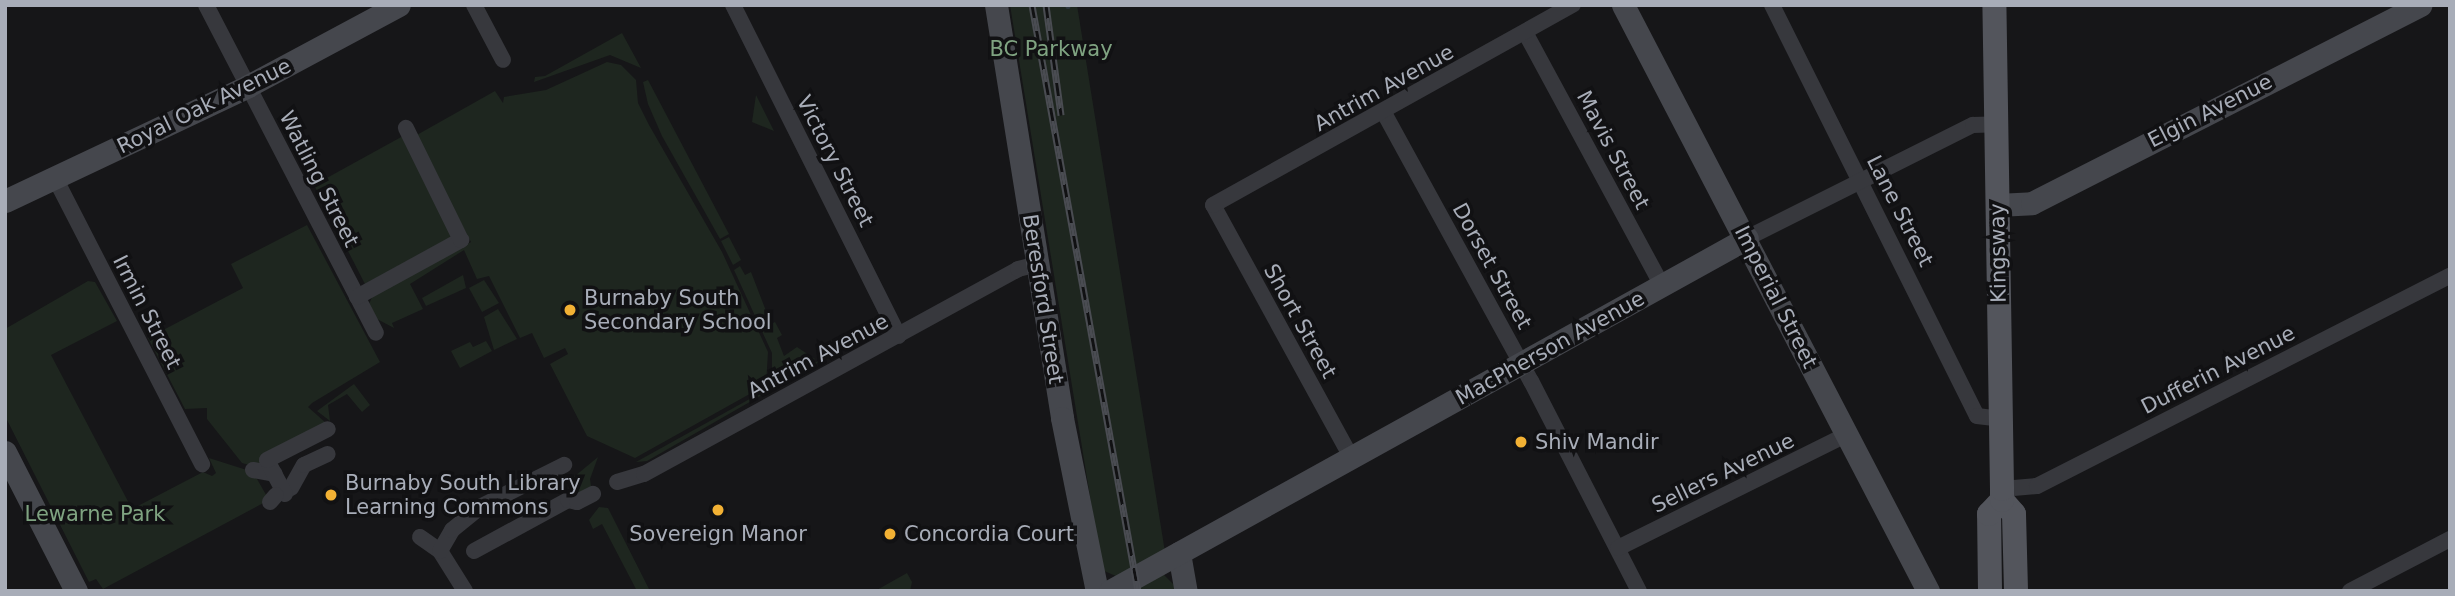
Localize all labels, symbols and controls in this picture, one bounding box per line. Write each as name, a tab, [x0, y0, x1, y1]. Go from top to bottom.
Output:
park label: BC Parkway	[989, 36, 1113, 62]
street label: Antrim Avenue	[1310, 39, 1458, 137]
street label: Royal Oak Avenue	[113, 53, 295, 159]
street label: Elgin Avenue	[2144, 69, 2276, 153]
street label: Mavis Street	[1571, 86, 1655, 214]
street label: Victory Street	[791, 91, 879, 231]
street label: Watling Street	[274, 107, 364, 251]
street label: Lane Street	[1861, 151, 1939, 271]
street label: Dorset Street	[1447, 199, 1537, 333]
street label: Kingsway	[1985, 203, 2011, 303]
street label: Beresford Street	[1017, 212, 1069, 386]
street label: Imperial Street	[1729, 222, 1823, 372]
street label: Irmin Street	[108, 251, 186, 373]
street label: Short Street	[1258, 259, 1342, 383]
place label: Burnaby South Secondary School	[584, 285, 772, 335]
street label: MacPherson Avenue	[1451, 286, 1649, 410]
marker: Burnaby South Secondary School	[562, 302, 578, 318]
street label: Antrim Avenue	[743, 308, 893, 404]
street label: Dufferin Avenue	[2137, 320, 2299, 420]
street label: Sellers Avenue	[1648, 428, 1798, 518]
place label: Shiv Mandir	[1535, 429, 1659, 455]
marker: Shiv Mandir	[1513, 434, 1529, 450]
place label: Burnaby South Library Learning Commons	[345, 470, 581, 520]
marker: Burnaby South Library Learning Commons	[323, 487, 339, 503]
park label: Lewarne Park	[25, 501, 165, 527]
marker: Sovereign Manor	[710, 502, 726, 518]
place label: Sovereign Manor	[629, 521, 807, 547]
place label: Concordia Court	[904, 521, 1074, 547]
marker: Concordia Court	[882, 526, 898, 542]

